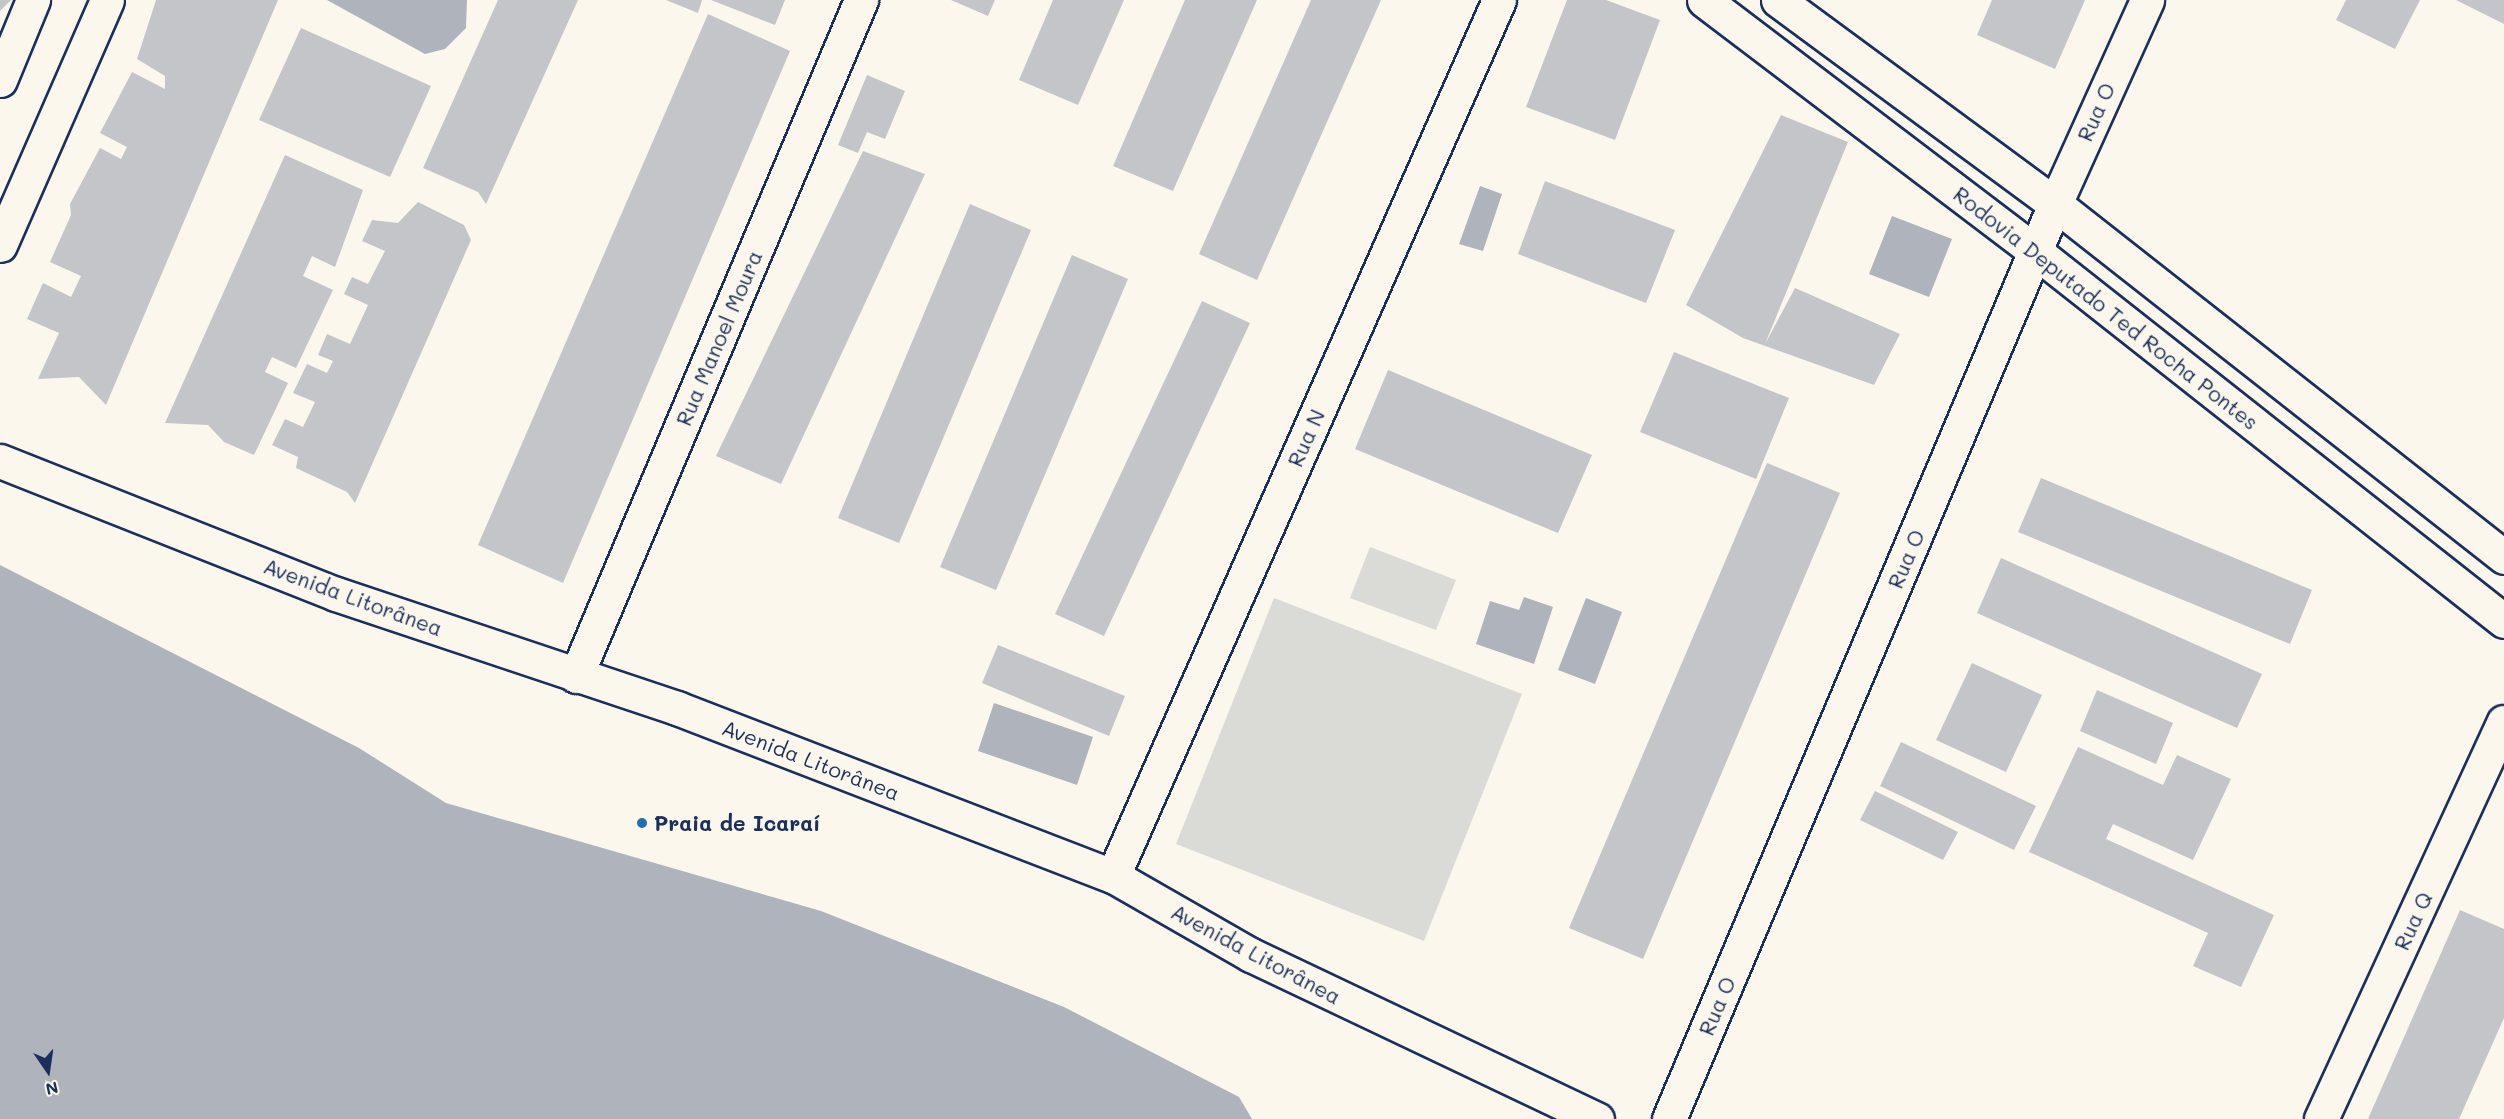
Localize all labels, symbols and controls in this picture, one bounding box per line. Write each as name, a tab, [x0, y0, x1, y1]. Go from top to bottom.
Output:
street label: Rua O	[2072, 79, 2120, 145]
street label: Rodovia Deputado Ted Rocha Pontes	[1949, 181, 2263, 435]
street label: Rua Manoel Moura	[671, 247, 767, 429]
street label: Rua N	[1282, 405, 1330, 471]
street label: Rua O	[1882, 526, 1930, 592]
street label: Avenida Litorânea	[260, 553, 446, 641]
street label: Avenida Litorânea	[719, 715, 903, 805]
place label: Praia de Icaraí	[654, 810, 820, 836]
marker: Praia de Icaraí	[635, 816, 649, 830]
street label: Rua Q	[2389, 888, 2437, 954]
street label: Avenida Litorânea	[1167, 899, 1345, 1009]
street label: Rua O	[1693, 973, 1741, 1039]
north arrow	[18, 1041, 78, 1101]
text: N	[44, 1077, 60, 1101]

